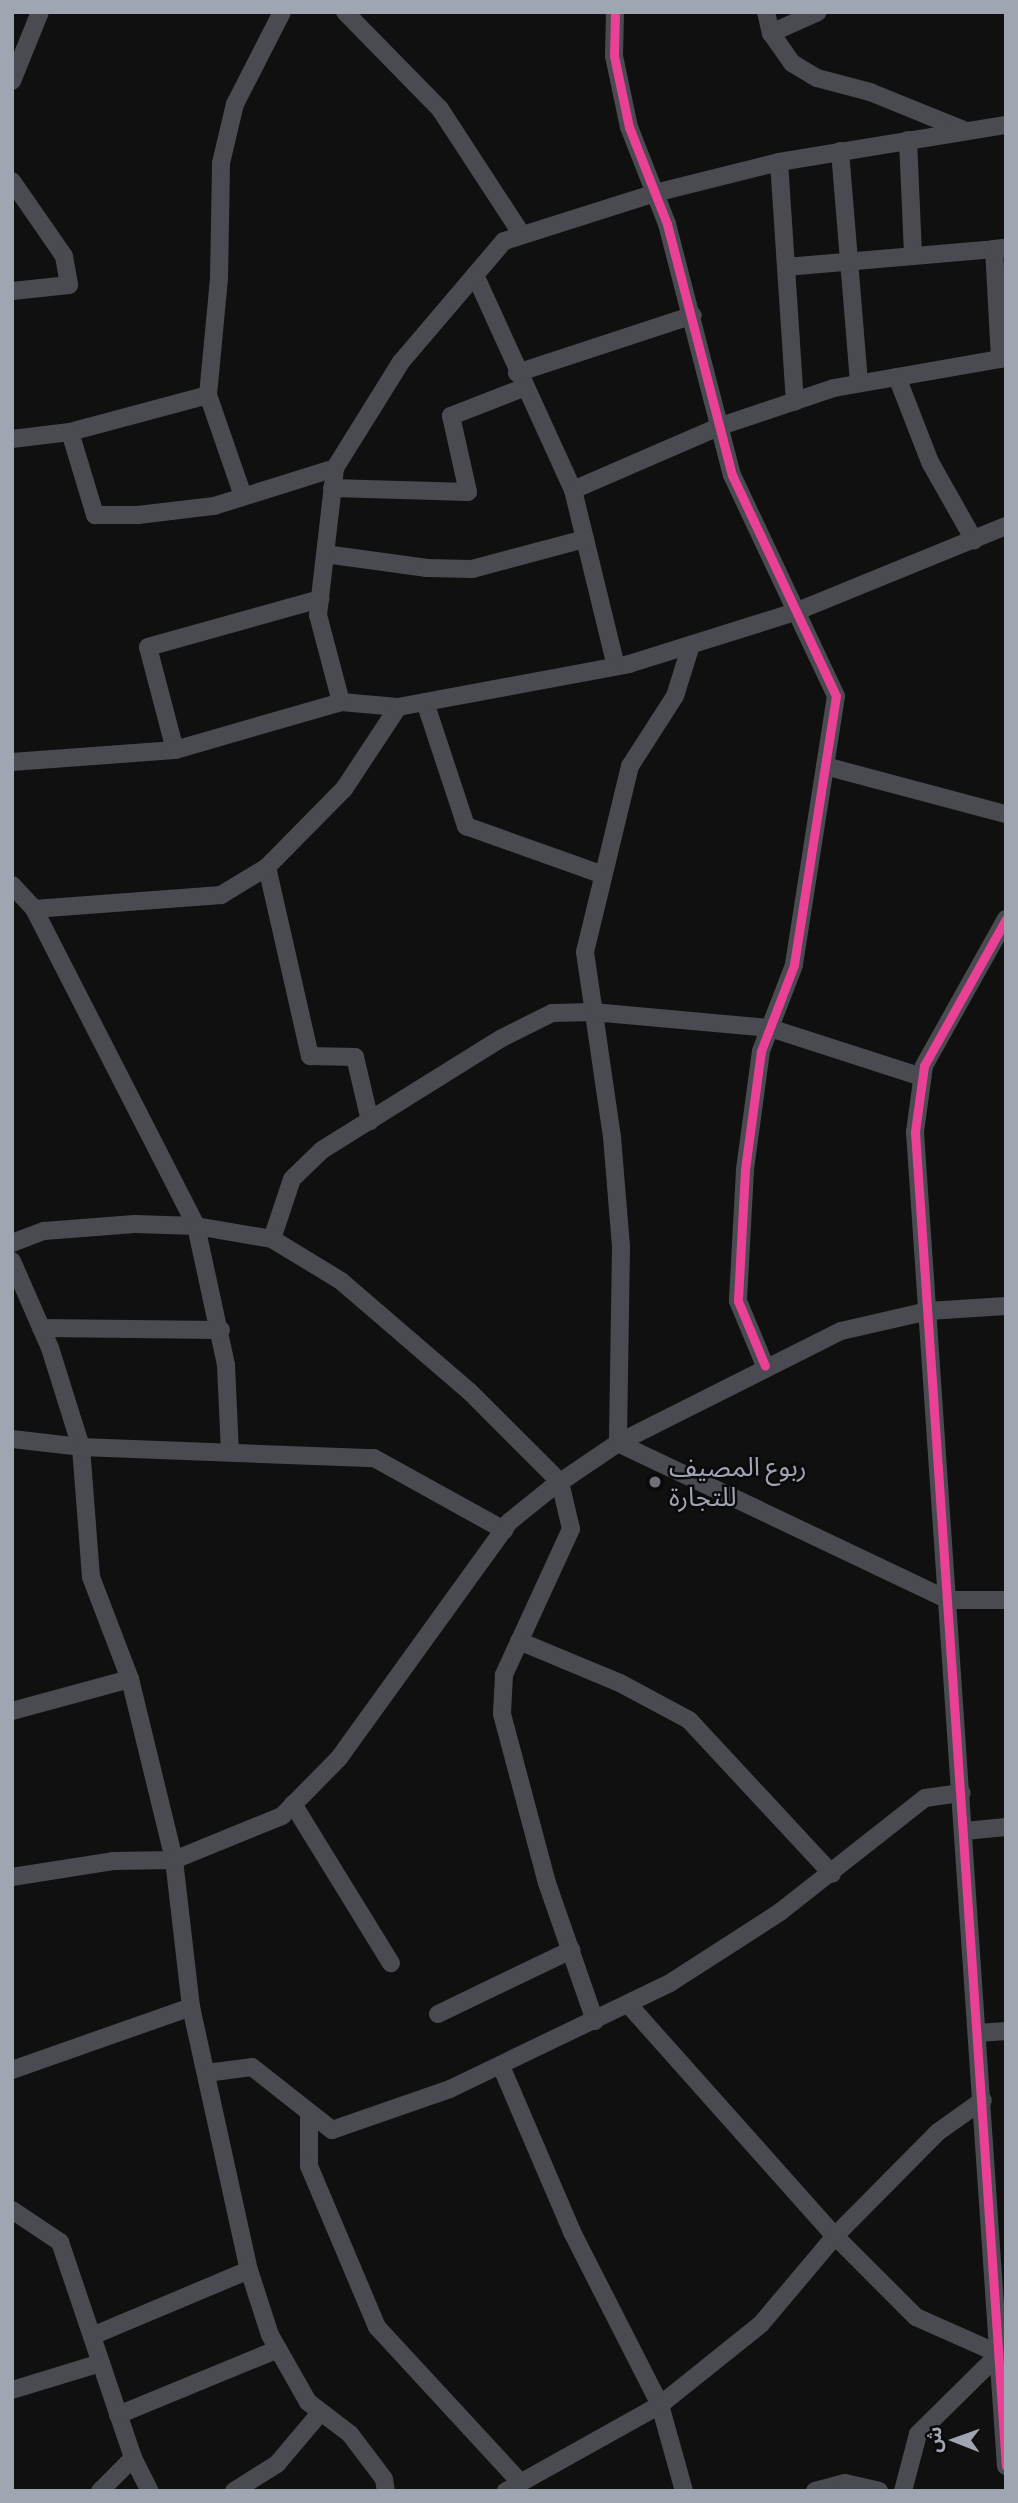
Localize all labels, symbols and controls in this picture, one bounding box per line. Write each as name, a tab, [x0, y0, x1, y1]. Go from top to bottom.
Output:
place label: ربوع المصيف للتجارة	[669, 1451, 807, 1512]
marker: ربوع المصيف للتجارة	[647, 1474, 663, 1490]
north arrow	[920, 2405, 990, 2475]
text: ش	[922, 2426, 946, 2453]

